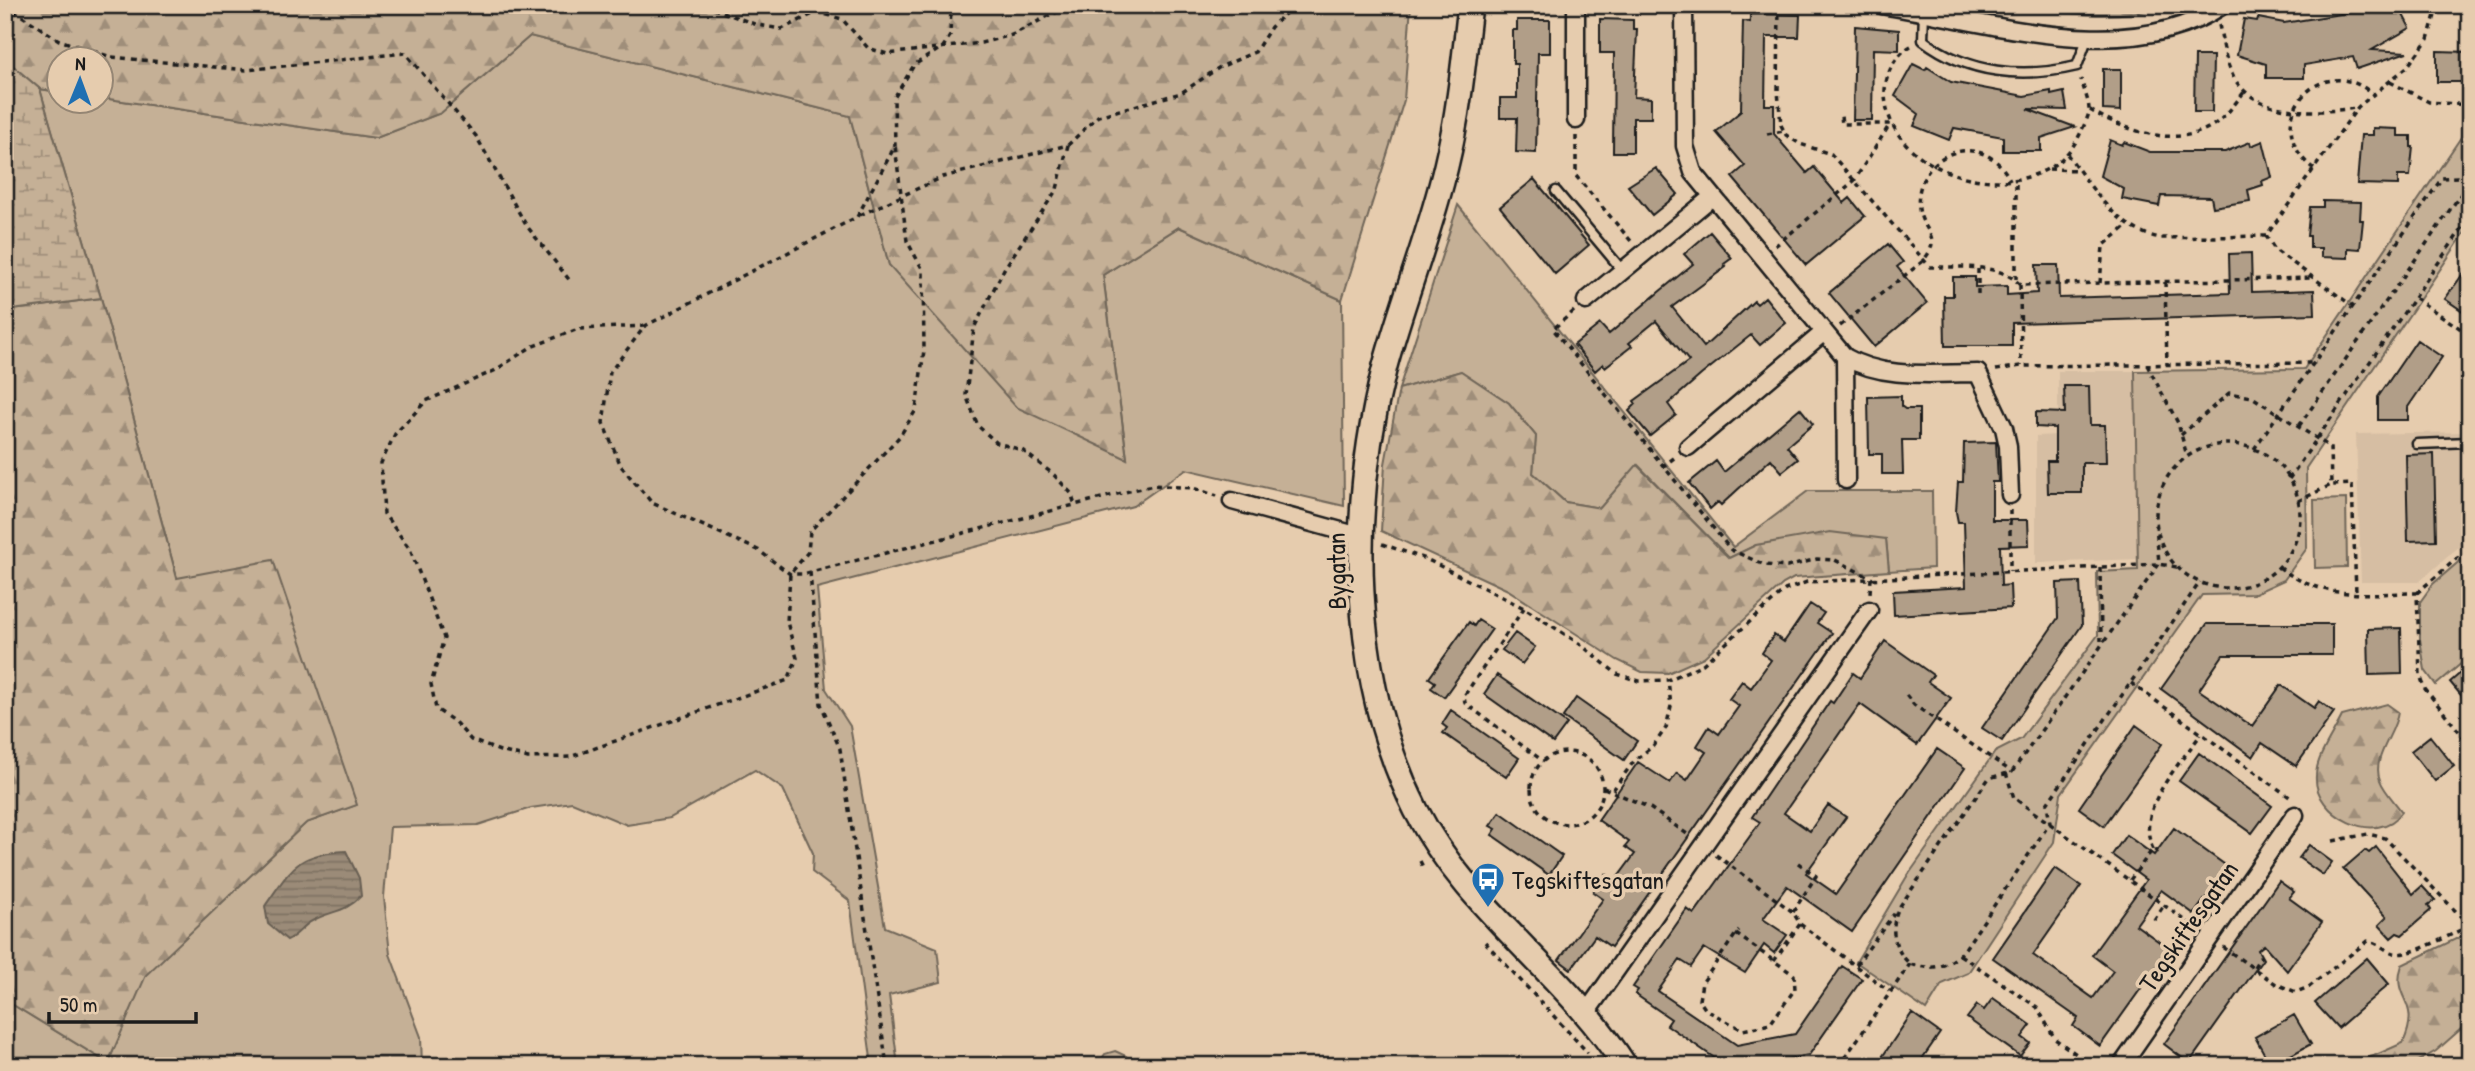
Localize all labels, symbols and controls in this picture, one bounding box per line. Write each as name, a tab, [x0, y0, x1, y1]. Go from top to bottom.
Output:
north arrow	[46, 46, 116, 116]
text: N	[75, 50, 86, 76]
street label: Bygatan	[1318, 532, 1354, 610]
street label: Tegskiftesgatan	[2130, 854, 2246, 998]
bus stop icon: Tegskiftesgatan	[1469, 860, 1507, 909]
place label: Tegskiftesgatan	[1512, 862, 1664, 897]
scale bar	[49, 980, 196, 1024]
text: 50 m	[60, 990, 97, 1019]

